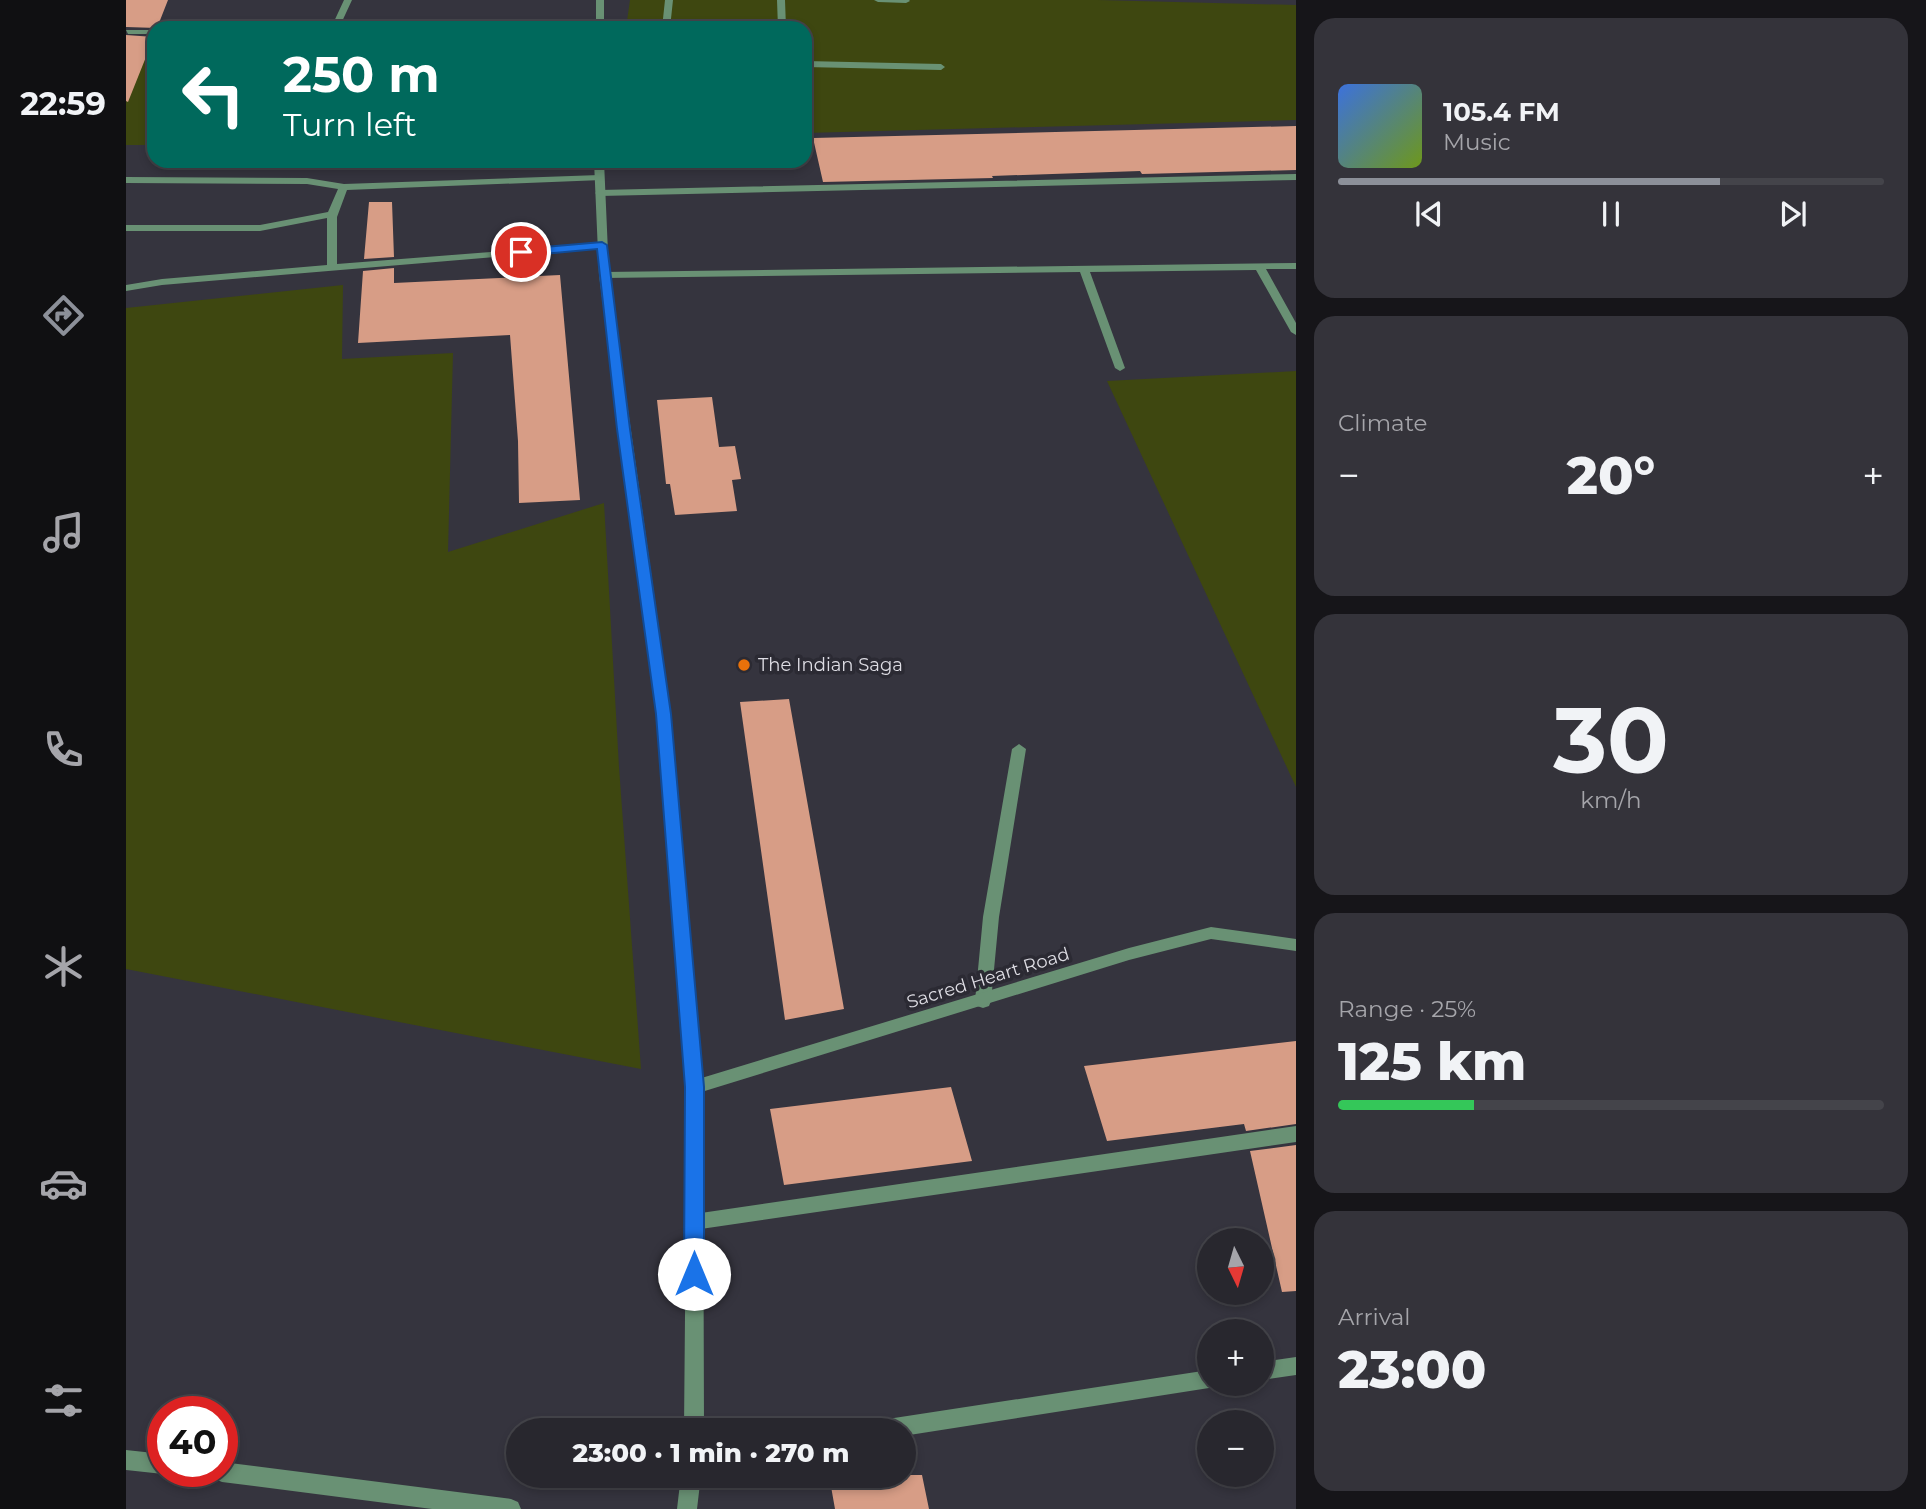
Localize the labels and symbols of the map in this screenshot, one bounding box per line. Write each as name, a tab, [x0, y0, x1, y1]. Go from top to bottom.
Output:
pin	[491, 222, 551, 282]
place label: The Indian Saga	[758, 654, 903, 676]
marker: The Indian Saga	[736, 657, 752, 673]
street label: Sacred Heart Road	[904, 943, 1072, 1013]
north arrow	[1197, 1228, 1274, 1306]
position arrow	[657, 1237, 731, 1311]
speed limit sign: 40	[147, 1396, 238, 1487]

